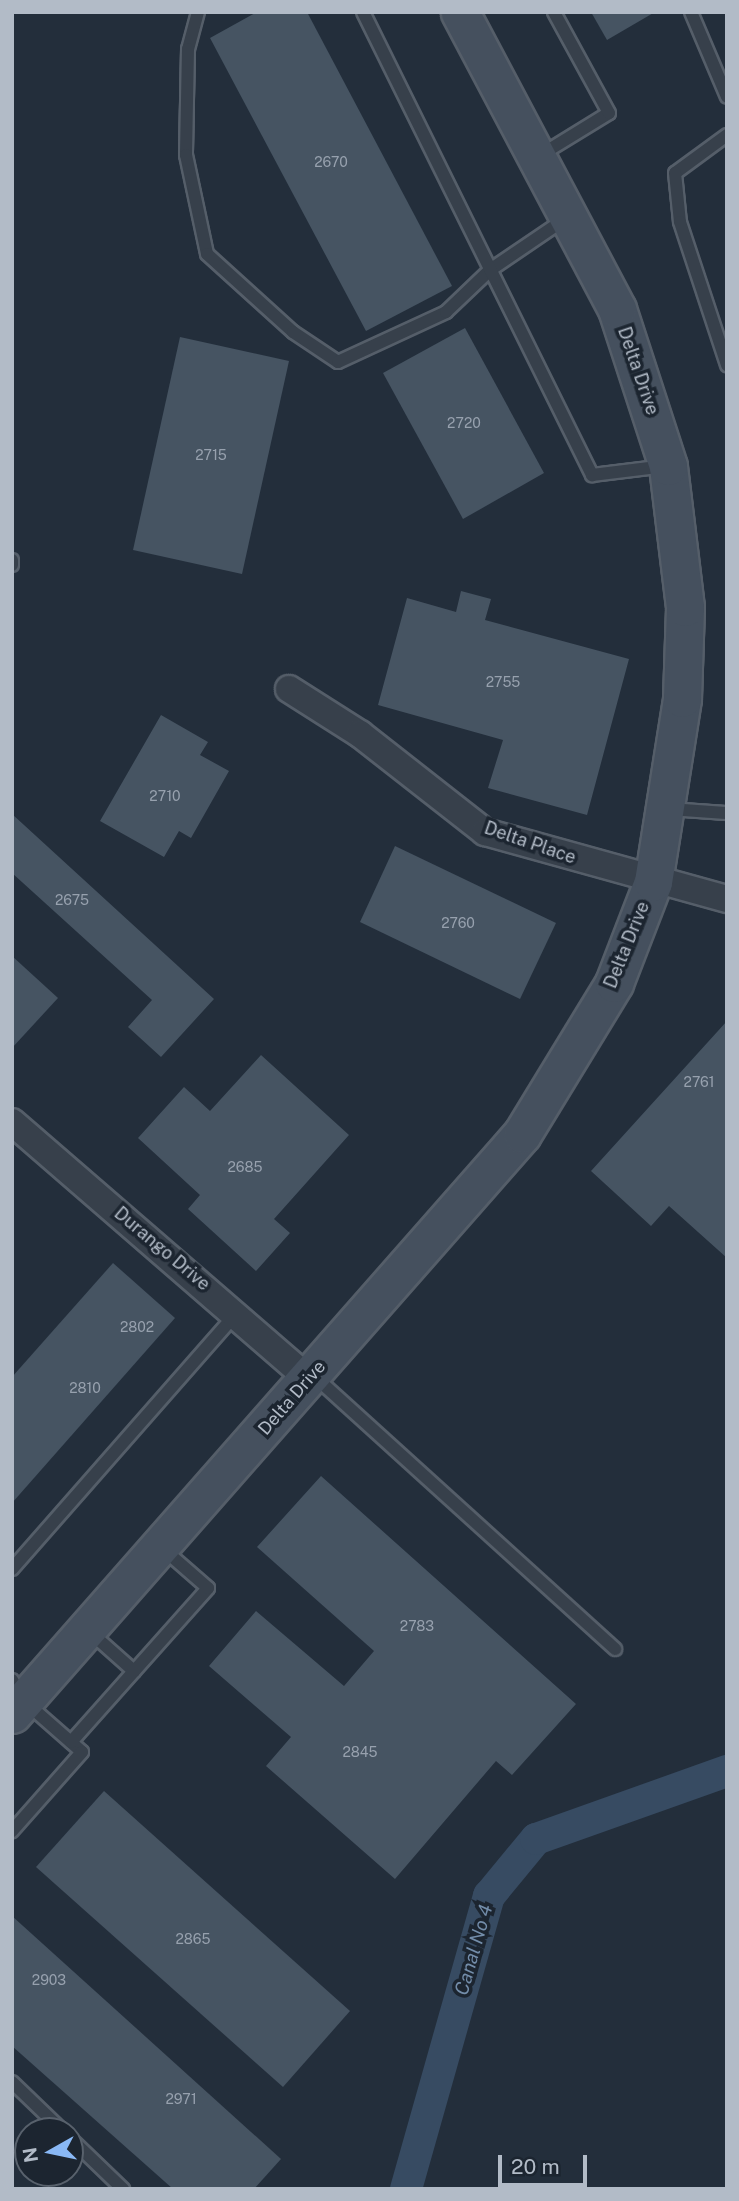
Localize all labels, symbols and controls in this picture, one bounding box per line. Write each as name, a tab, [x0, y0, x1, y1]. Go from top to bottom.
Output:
house number: 2670	[314, 154, 348, 170]
street label: Delta Drive	[613, 324, 663, 418]
house number: 2720	[447, 415, 481, 431]
house number: 2715	[195, 447, 227, 463]
house number: 2755	[486, 674, 520, 690]
house number: 2710	[149, 788, 181, 804]
street label: Delta Place	[481, 817, 579, 869]
house number: 2675	[55, 892, 89, 908]
street label: Delta Drive	[600, 898, 654, 992]
house number: 2760	[441, 915, 475, 931]
house number: 2761	[684, 1074, 714, 1090]
house number: 2685	[228, 1159, 262, 1175]
street label: Durango Drive	[110, 1203, 214, 1295]
house number: 2802	[120, 1319, 154, 1335]
street label: Delta Drive	[254, 1356, 330, 1440]
house number: 2810	[69, 1380, 101, 1396]
house number: 2783	[400, 1618, 434, 1634]
house number: 2845	[342, 1744, 378, 1760]
water label: Canal No 4	[450, 1902, 498, 1998]
house number: 2865	[176, 1931, 210, 1947]
house number: 2903	[32, 1972, 66, 1988]
house number: 2971	[165, 2091, 197, 2107]
north arrow	[14, 2117, 84, 2187]
scale bar	[501, 2142, 590, 2186]
text: N	[18, 2146, 42, 2164]
text: 20 m	[511, 2154, 560, 2179]

